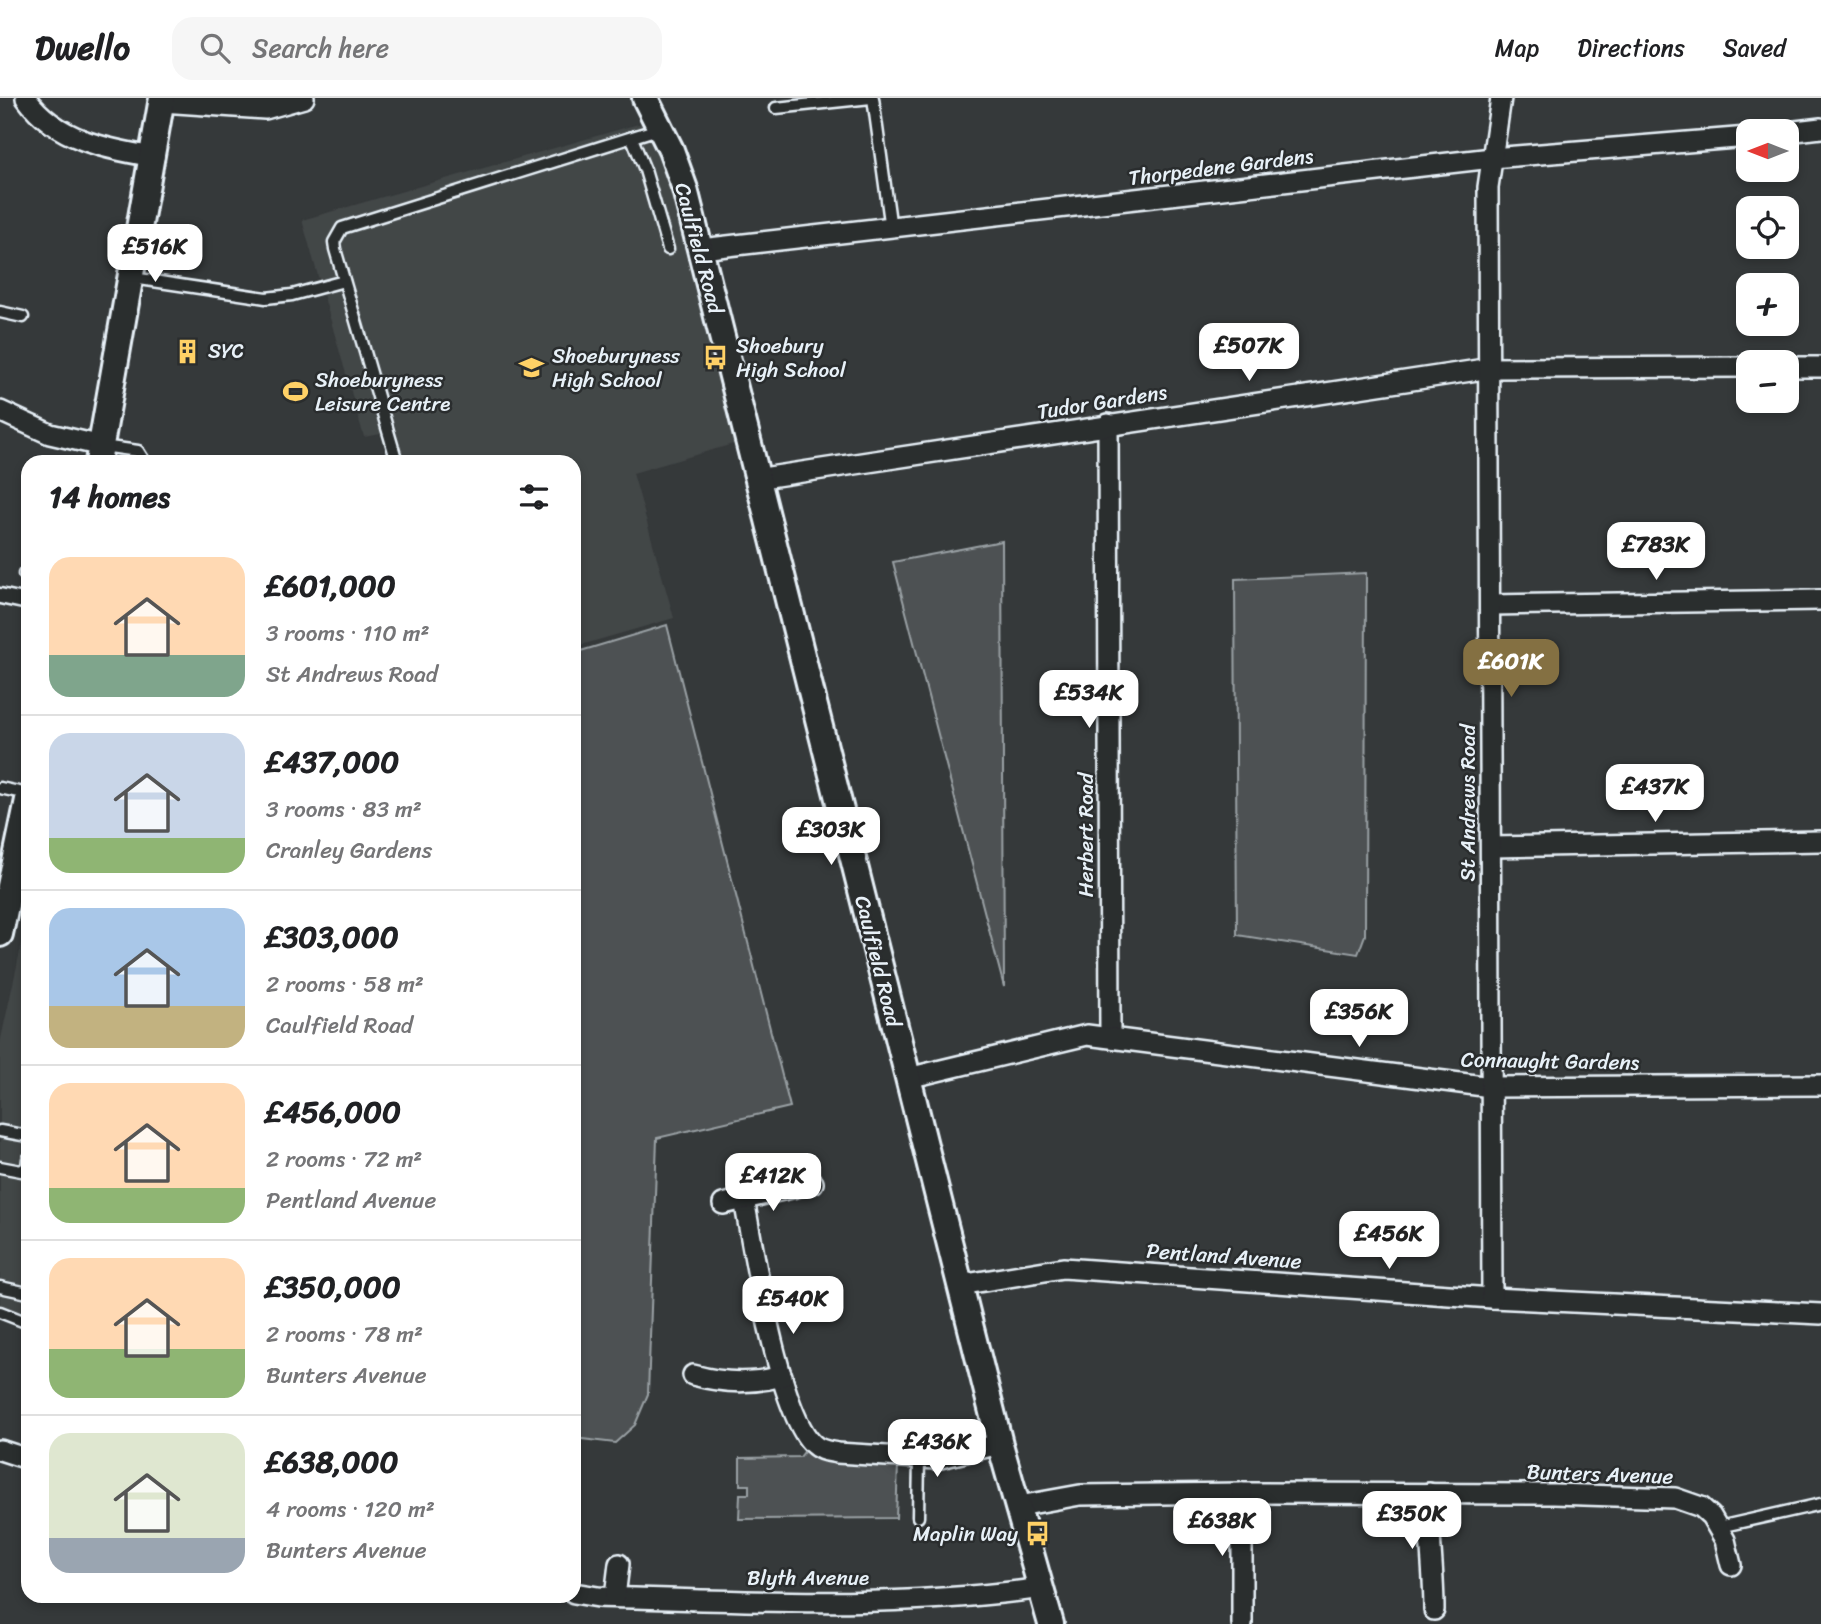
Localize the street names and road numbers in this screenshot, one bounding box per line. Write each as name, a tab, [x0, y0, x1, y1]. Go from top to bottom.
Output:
street label: Thorpedene Gardens	[1126, 137, 1316, 197]
street label: Caulfield Road	[663, 178, 735, 320]
street label: Tudor Gardens	[1034, 373, 1170, 431]
street label: St Andrews Road	[1449, 723, 1487, 882]
street label: Herbert Road	[1067, 771, 1105, 897]
street label: Caulfield Road	[843, 891, 913, 1033]
street label: Connaught Gardens	[1460, 1040, 1640, 1082]
street label: Pentland Avenue	[1145, 1232, 1303, 1280]
street label: Bunters Avenue	[1526, 1452, 1674, 1496]
street label: Blyth Avenue	[747, 1559, 869, 1597]

